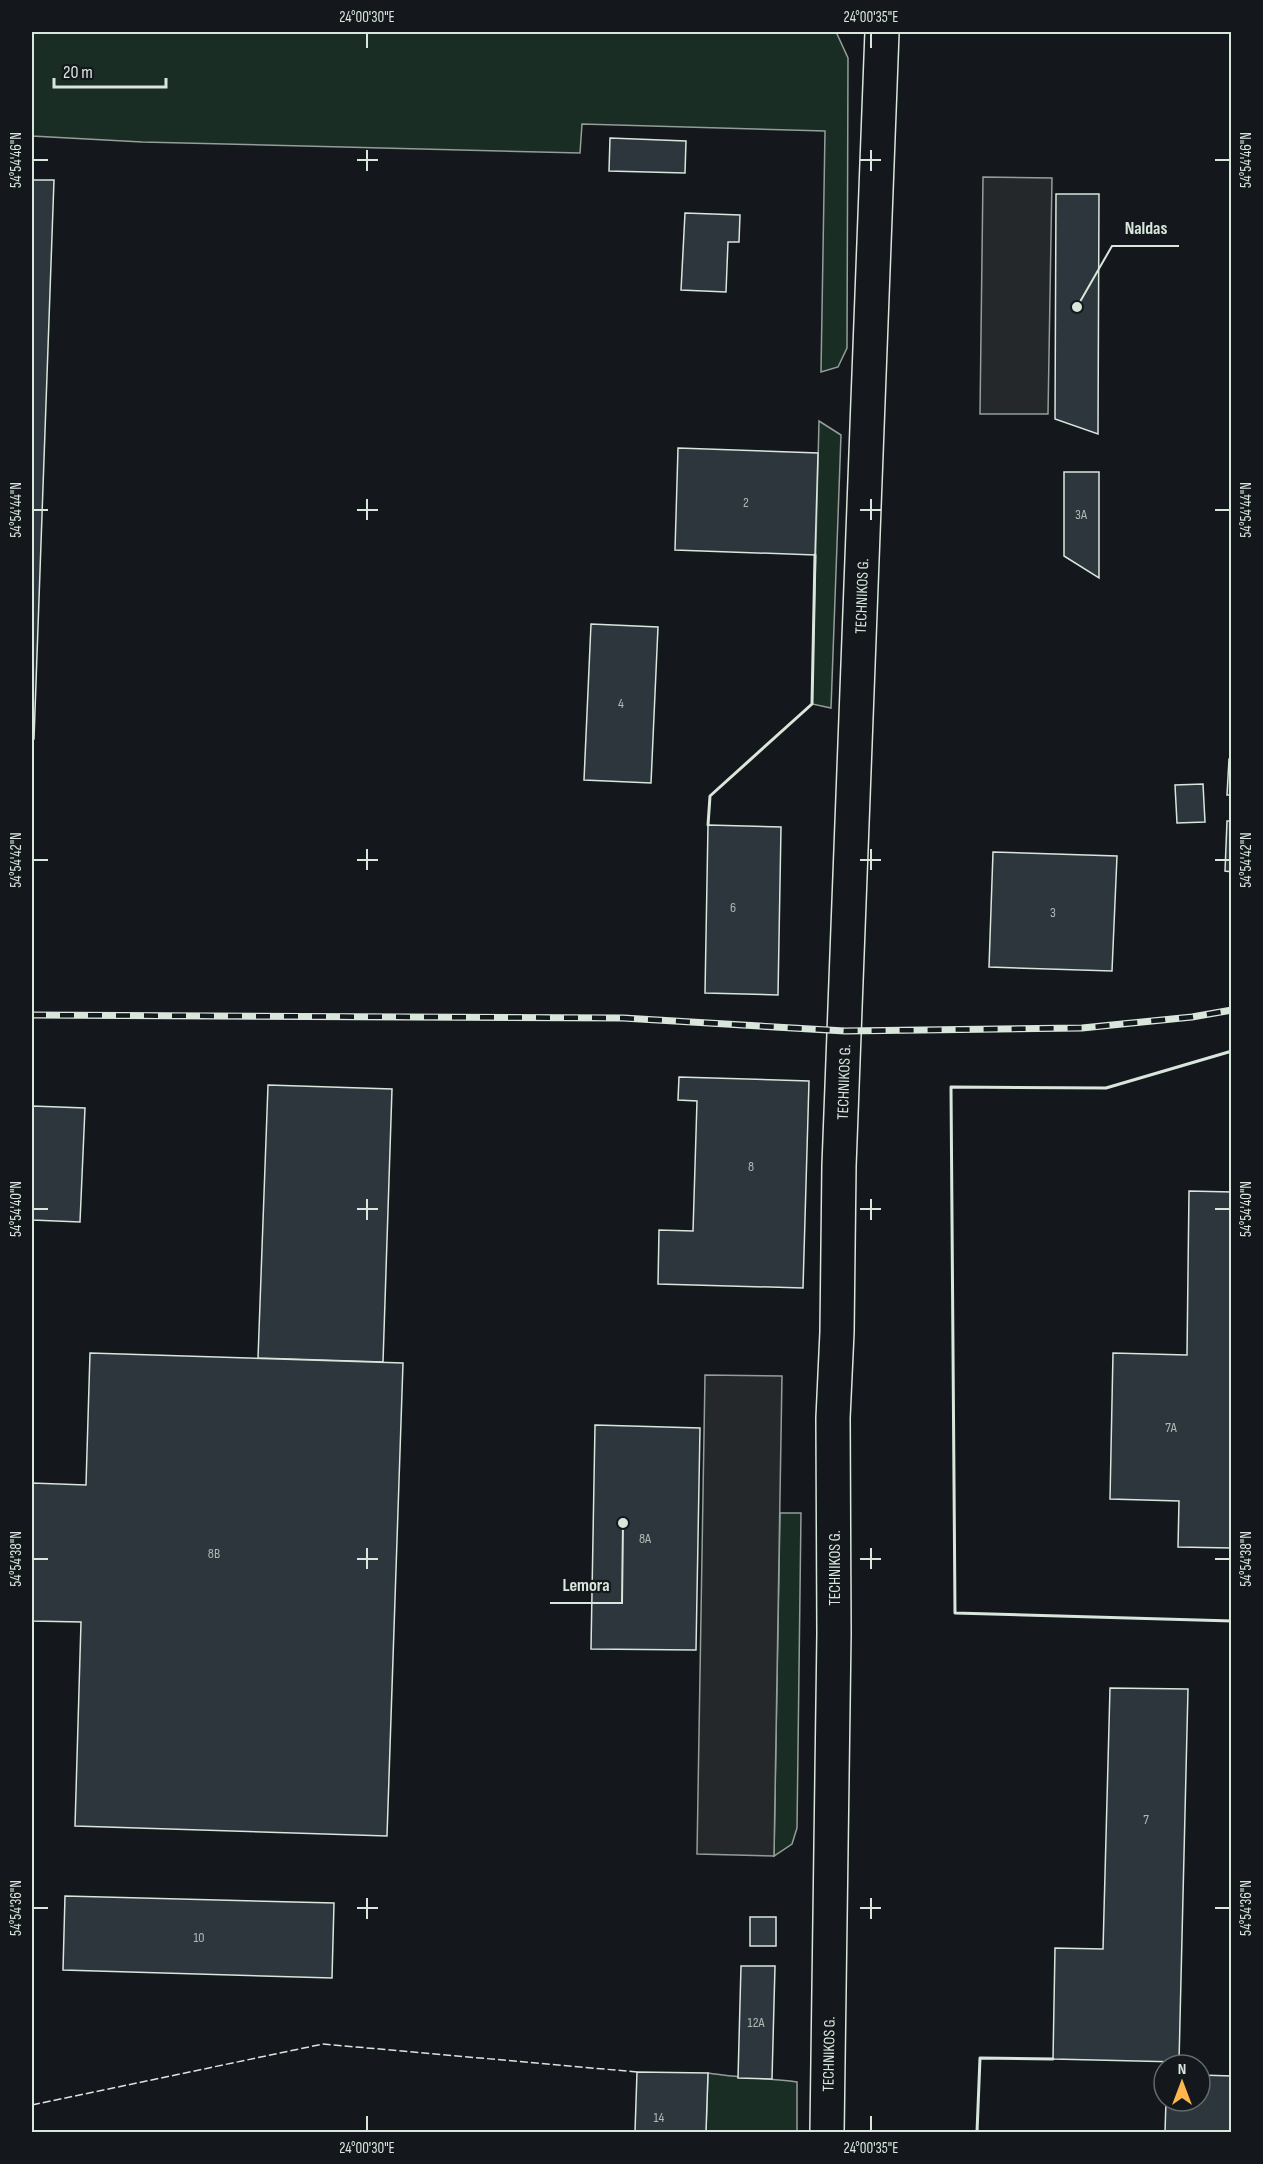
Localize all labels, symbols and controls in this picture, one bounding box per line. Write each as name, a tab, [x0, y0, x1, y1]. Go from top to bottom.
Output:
text: 24°00'30"E	[339, 8, 395, 27]
text: 24°00'35"E	[844, 8, 898, 27]
scale bar	[54, 51, 166, 89]
text: 20 m	[63, 62, 93, 83]
text: 54°54'46"N	[7, 132, 26, 188]
text: 54°54'46"N	[1237, 132, 1256, 188]
callout: Naldas	[1112, 210, 1179, 246]
text: Naldas	[1125, 218, 1167, 239]
text: 54°54'44"N	[7, 482, 26, 538]
text: 54°54'44"N	[1237, 482, 1256, 538]
house number: 2	[743, 494, 749, 511]
house number: 3A	[1075, 506, 1088, 523]
street label: TECHNIKOS G.	[852, 558, 873, 634]
house number: 4	[618, 695, 624, 712]
text: 54°54'42"N	[7, 832, 26, 888]
text: 54°54'42"N	[1237, 832, 1256, 888]
house number: 6	[730, 899, 736, 916]
house number: 3	[1050, 904, 1056, 921]
street label: TECHNIKOS G.	[834, 1044, 855, 1120]
house number: 8	[748, 1158, 754, 1175]
text: 54°54'40"N	[7, 1181, 26, 1237]
text: 54°54'40"N	[1237, 1181, 1256, 1237]
house number: 7A	[1165, 1419, 1178, 1436]
house number: 8A	[639, 1530, 652, 1547]
street label: TECHNIKOS G.	[826, 1530, 845, 1606]
text: 54°54'38"N	[7, 1531, 26, 1587]
text: 54°54'38"N	[1237, 1531, 1256, 1587]
house number: 8B	[208, 1545, 220, 1562]
callout: Lemora	[550, 1567, 622, 1603]
text: Lemora	[562, 1575, 610, 1596]
house number: 7	[1143, 1811, 1149, 1828]
text: 54°54'36"N	[7, 1880, 26, 1936]
text: 54°54'36"N	[1237, 1880, 1256, 1936]
house number: 10	[193, 1929, 205, 1946]
house number: 12A	[748, 2014, 765, 2031]
street label: TECHNIKOS G.	[819, 2016, 840, 2092]
north arrow	[1152, 2053, 1212, 2113]
text: N	[1178, 2060, 1186, 2079]
house number: 14	[654, 2109, 665, 2126]
text: 24°00'30"E	[339, 2139, 395, 2158]
text: 24°00'35"E	[844, 2139, 898, 2158]

